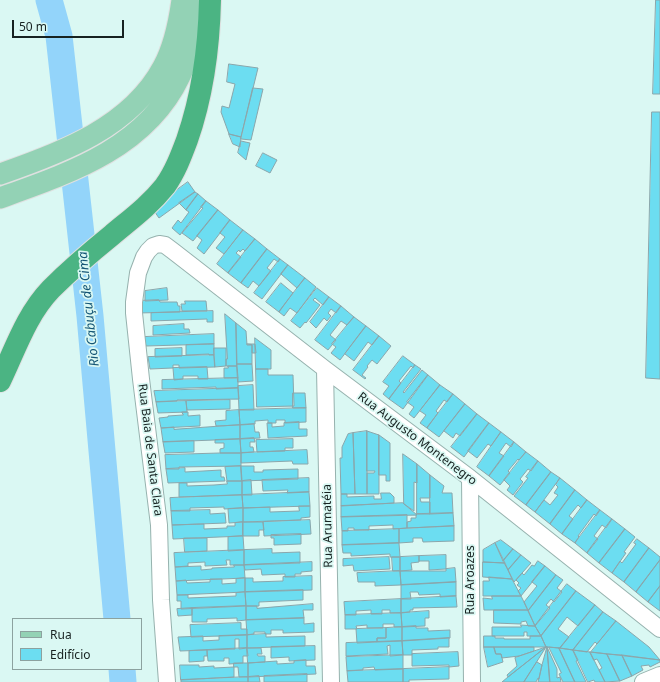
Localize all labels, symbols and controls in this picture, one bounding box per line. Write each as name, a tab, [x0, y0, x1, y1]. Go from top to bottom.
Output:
scale bar	[14, 12, 126, 38]
text: 50 m	[19, 18, 47, 35]
water label: Rio Cabuçu de Cima	[75, 251, 103, 367]
street label: Rua Baia de Santa Clara	[135, 383, 165, 517]
street label: Rua Augusto Montenegro	[355, 390, 479, 488]
street label: Rua Arumatéia	[320, 484, 336, 568]
street label: Rua Aroazes	[464, 545, 478, 615]
legend	[12, 618, 142, 670]
text: Rua	[50, 626, 72, 643]
text: Edifício	[50, 646, 91, 663]

